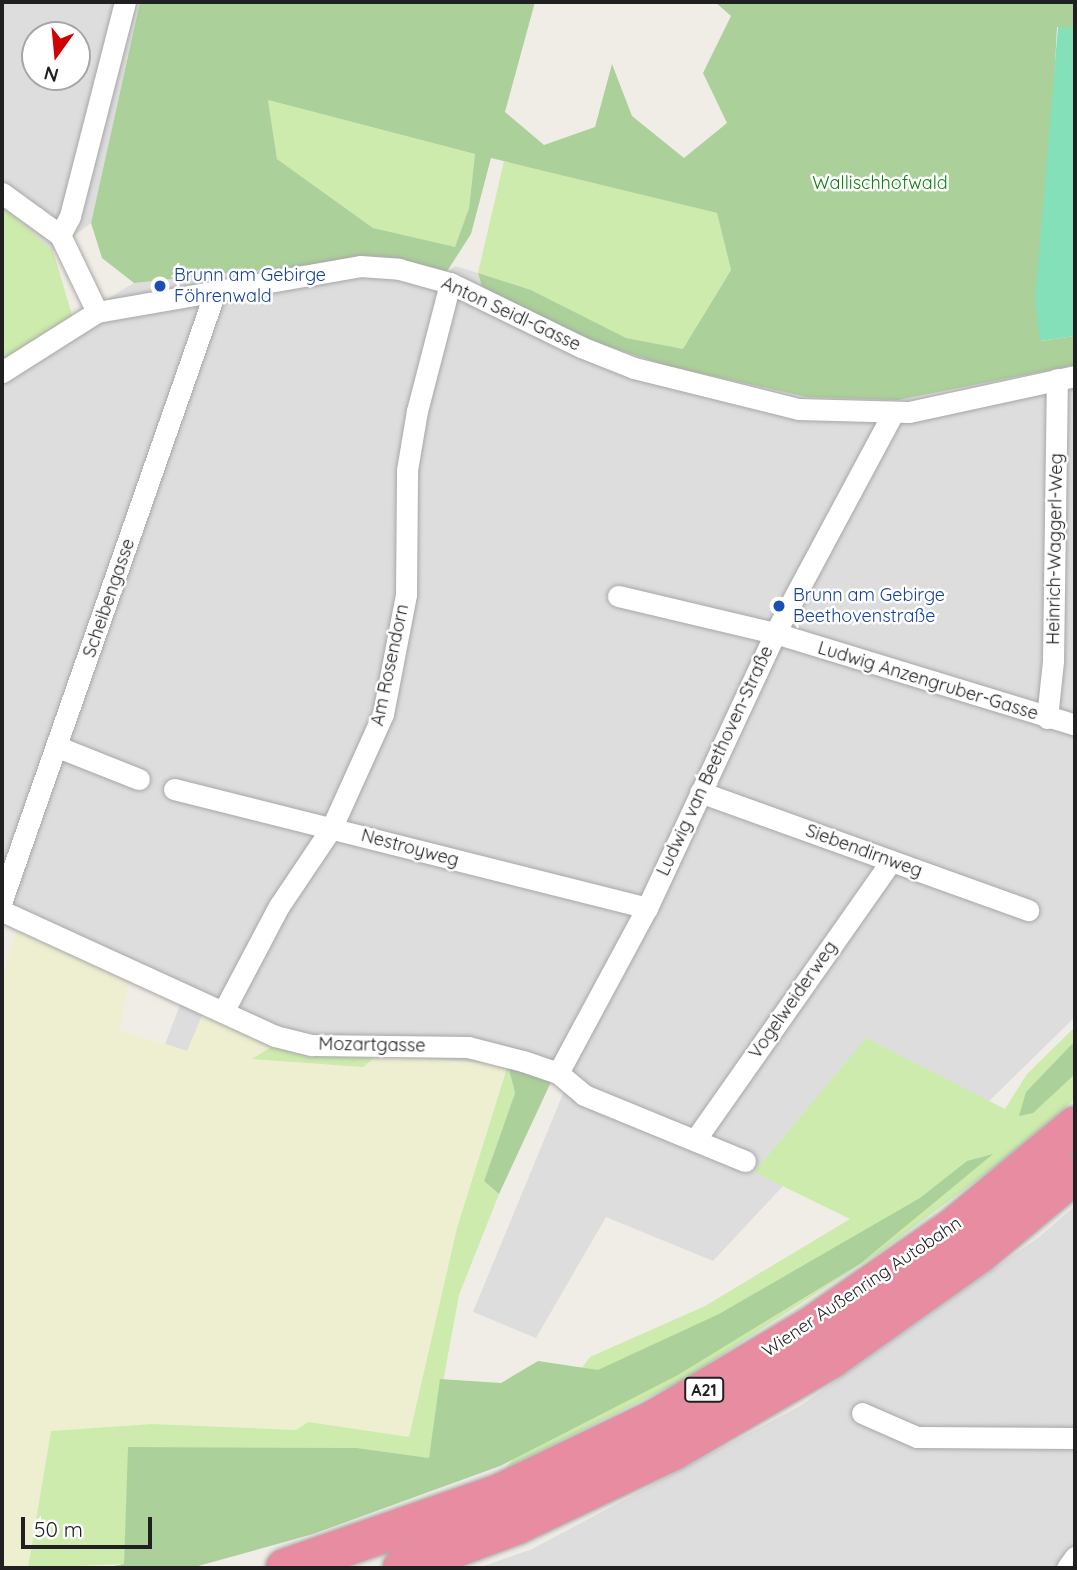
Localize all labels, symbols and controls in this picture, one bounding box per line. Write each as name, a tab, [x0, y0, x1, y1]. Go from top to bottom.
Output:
north arrow	[21, 21, 91, 91]
text: N	[41, 61, 61, 88]
park label: Wallischhofwald	[812, 172, 948, 194]
place label: Brunn am Gebirge Föhrenwald	[174, 265, 326, 308]
street label: Anton Seidl-Gasse	[438, 272, 584, 356]
marker: Brunn am Gebirge Föhrenwald	[152, 278, 168, 294]
street label: Heinrich-Waggerl-Weg	[1043, 453, 1067, 645]
street label: Scheibengasse	[79, 536, 139, 660]
place label: Brunn am Gebirge Beethovenstraße	[793, 585, 945, 628]
marker: Brunn am Gebirge Beethovenstraße	[771, 598, 787, 614]
street label: Am Rosendorn	[367, 602, 413, 728]
street label: Ludwig Anzengruber-Gasse	[815, 637, 1041, 725]
street label: Ludwig van Beethoven-Straße	[652, 643, 778, 879]
street label: Siebendirnweg	[803, 820, 925, 882]
street label: Nestroyweg	[359, 825, 461, 871]
street label: Vogelweiderweg	[744, 937, 842, 1063]
street label: Mozartgasse	[318, 1033, 426, 1057]
street label: Wiener Außenring Autobahn	[758, 1212, 966, 1362]
road number: A21	[683, 1378, 725, 1402]
scale bar	[24, 1504, 156, 1548]
text: 50 m	[34, 1516, 83, 1542]

